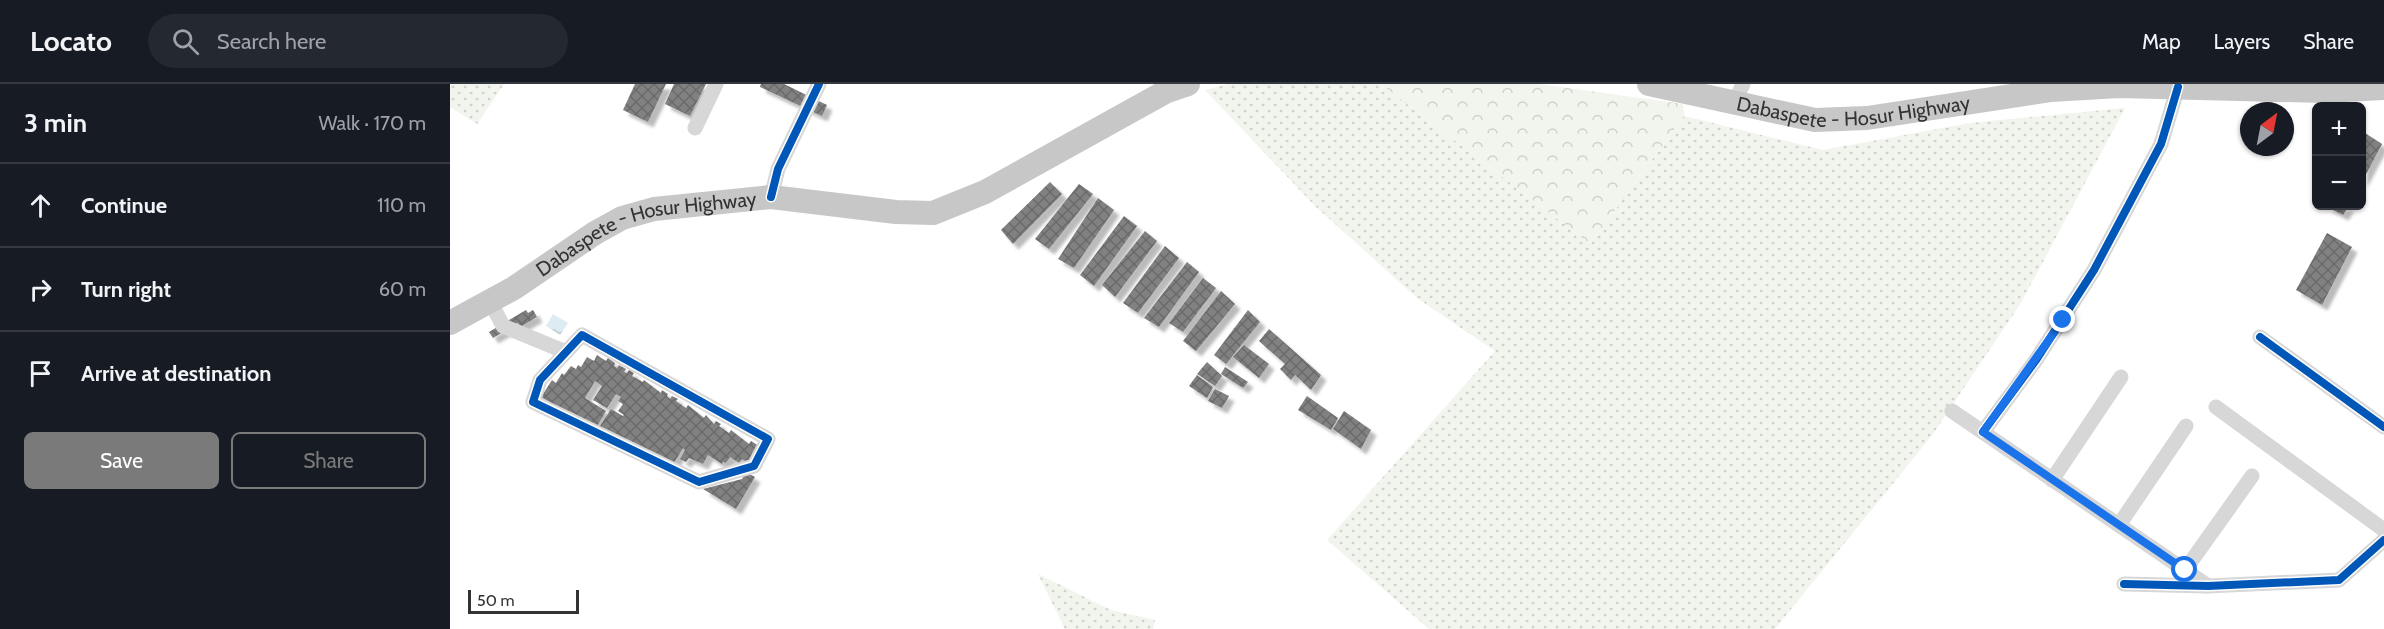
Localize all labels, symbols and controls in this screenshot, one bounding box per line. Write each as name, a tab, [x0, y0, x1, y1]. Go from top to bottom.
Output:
search box	[148, 14, 568, 68]
text: Locato	[30, 24, 112, 58]
icon: search	[169, 25, 202, 58]
text: Search here	[217, 28, 326, 55]
text: Map	[2142, 29, 2181, 54]
text: Layers	[2214, 29, 2270, 54]
text: Share	[2303, 29, 2354, 54]
street label: Dabaspete - Hosur Highway	[1734, 90, 1972, 132]
north arrow	[2240, 102, 2294, 156]
map controls	[2312, 102, 2366, 210]
button: +	[2312, 102, 2366, 156]
text: 3 min	[24, 107, 87, 139]
text: Walk · 170 m	[318, 111, 426, 135]
button: −	[2312, 156, 2366, 210]
street label: Dabaspete - Hosur Highway	[531, 187, 758, 282]
icon: ahead	[24, 189, 57, 222]
text: Continue	[81, 192, 167, 219]
text: 110 m	[377, 193, 426, 217]
icon: right	[24, 273, 57, 306]
text: Turn right	[81, 276, 171, 303]
text: 60 m	[379, 277, 426, 301]
route end	[2049, 306, 2075, 332]
icon: arrive	[24, 357, 57, 390]
text: Arrive at destination	[81, 360, 271, 387]
button: Save	[24, 432, 219, 489]
button: Share	[231, 432, 426, 489]
route start	[2171, 556, 2197, 582]
scale bar	[468, 587, 579, 614]
text: 50 m	[477, 591, 514, 610]

